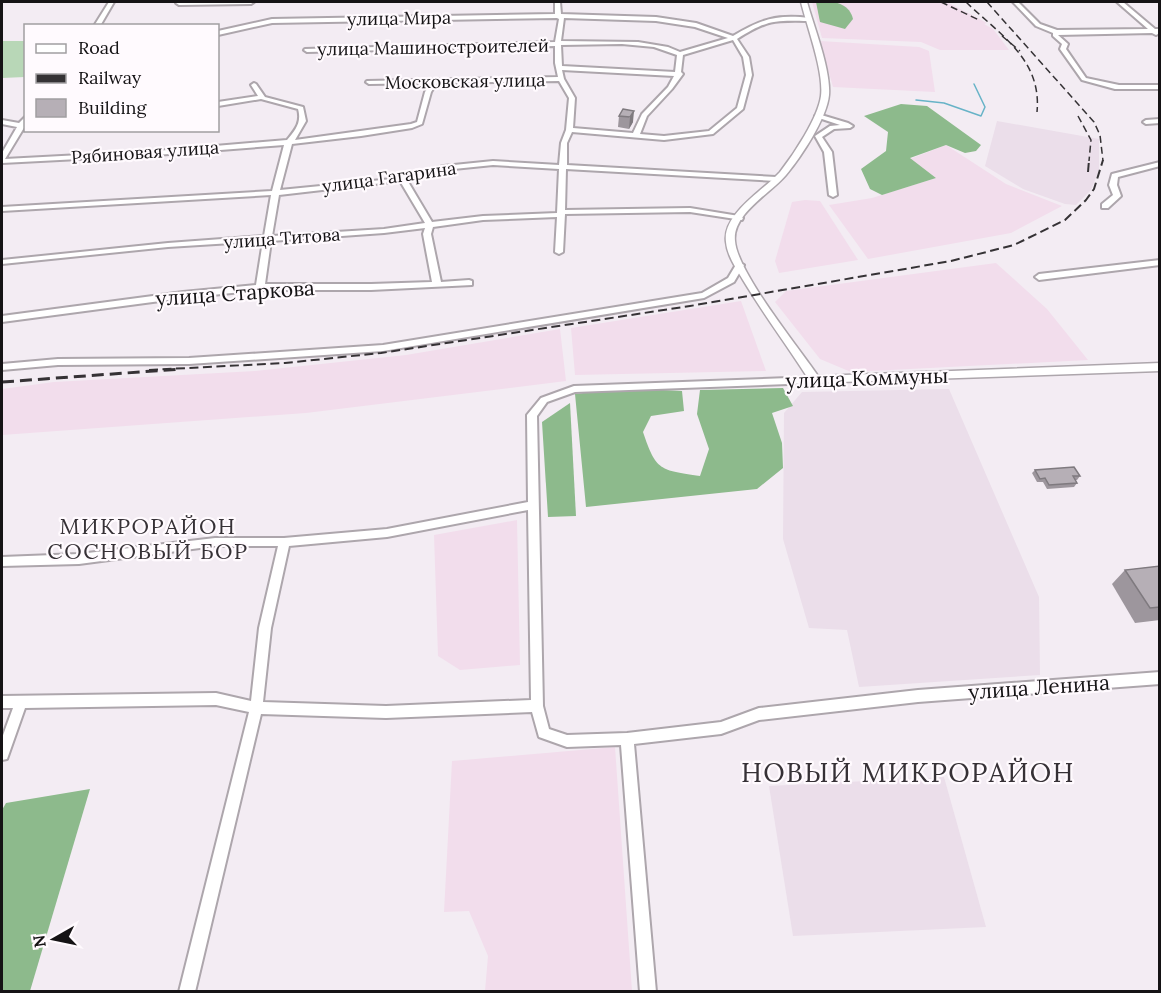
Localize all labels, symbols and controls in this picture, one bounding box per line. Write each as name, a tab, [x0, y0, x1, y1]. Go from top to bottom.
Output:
street label: улица Мира	[347, 6, 451, 30]
legend	[24, 24, 219, 132]
street label: улица Машиностроителей	[317, 33, 549, 61]
text: Road	[78, 36, 120, 59]
text: Railway	[78, 66, 142, 89]
street label: Московская улица	[384, 68, 546, 94]
text: Building	[78, 96, 148, 119]
street label: Рябиновая улица	[70, 135, 220, 169]
street label: улица Гагарина	[320, 156, 458, 198]
street label: улица Титова	[223, 222, 341, 254]
street label: улица Старкова	[154, 274, 316, 312]
street label: улица Коммуны	[785, 362, 949, 394]
district label: МИКРОРАЙОН СОСНОВЫЙ БОР	[47, 512, 249, 565]
street label: улица Ленина	[967, 669, 1111, 705]
district label: НОВЫЙ МИКРОРАЙОН	[741, 755, 1075, 789]
north arrow	[24, 909, 84, 969]
text: N	[28, 934, 50, 949]

